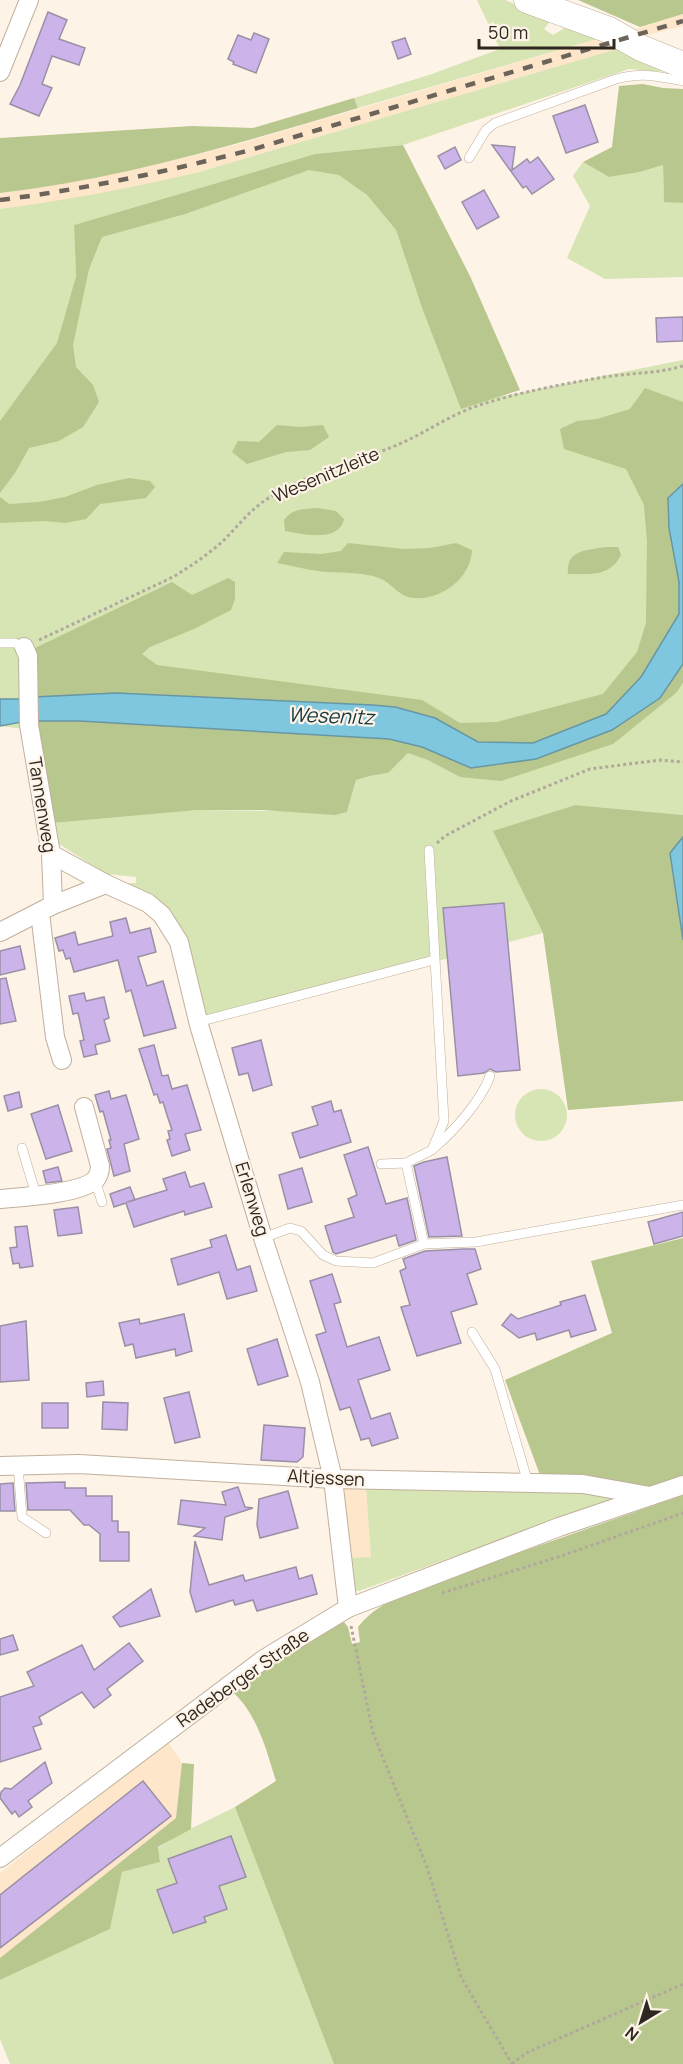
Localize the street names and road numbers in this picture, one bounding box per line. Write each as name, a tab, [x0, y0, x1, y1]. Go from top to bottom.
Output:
street label: Wesenitzleite	[268, 441, 383, 507]
street label: Tannenweg	[24, 755, 62, 854]
street label: Erlenweg	[230, 1159, 276, 1239]
street label: Altjessen	[287, 1463, 365, 1491]
street label: Radeberger Straße	[171, 1622, 314, 1732]

